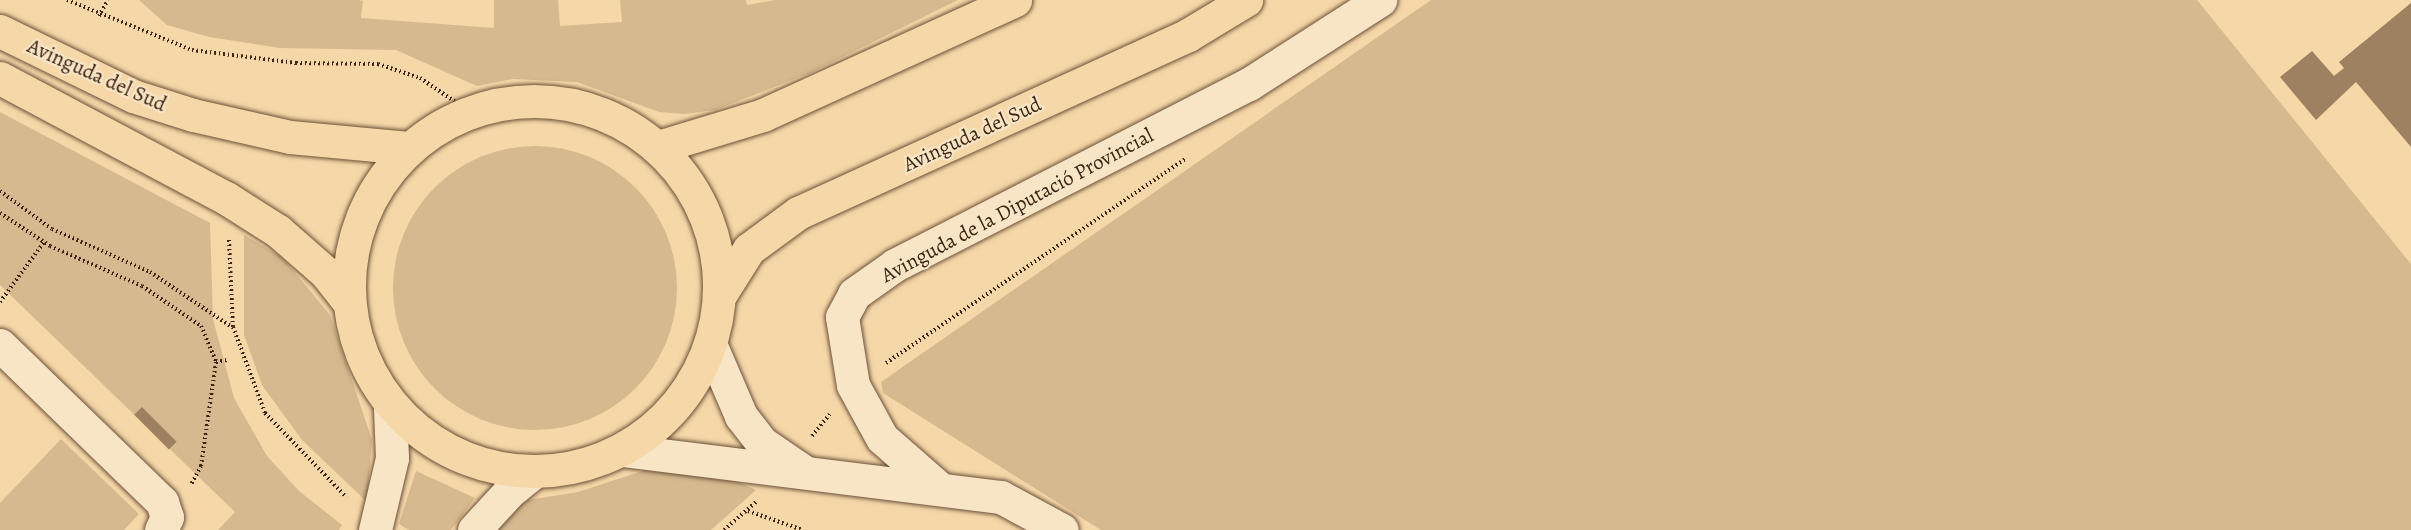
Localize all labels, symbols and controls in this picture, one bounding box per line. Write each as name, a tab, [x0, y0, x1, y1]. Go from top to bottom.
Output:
street label: Avinguda del Sud	[24, 33, 170, 117]
street label: Avinguda del Sud	[899, 91, 1045, 177]
street label: Avinguda de la Diputació Provincial	[877, 122, 1157, 288]

